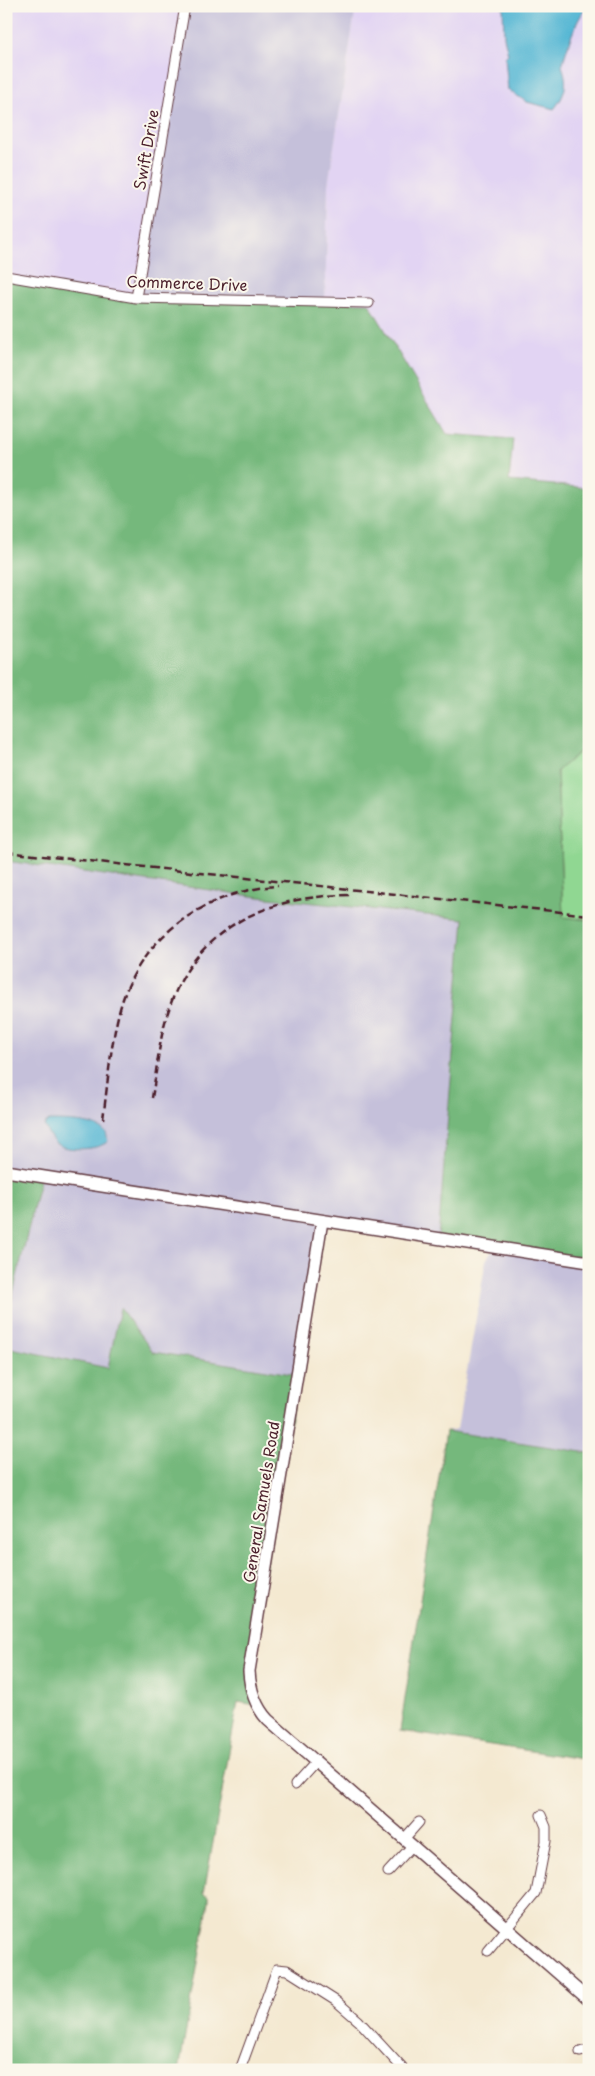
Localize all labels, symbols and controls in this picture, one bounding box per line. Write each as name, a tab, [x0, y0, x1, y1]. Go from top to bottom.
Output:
street label: Swift Drive	[127, 108, 164, 192]
street label: Commerce Drive	[126, 269, 248, 296]
street label: General Samuels Road	[236, 1419, 285, 1584]

